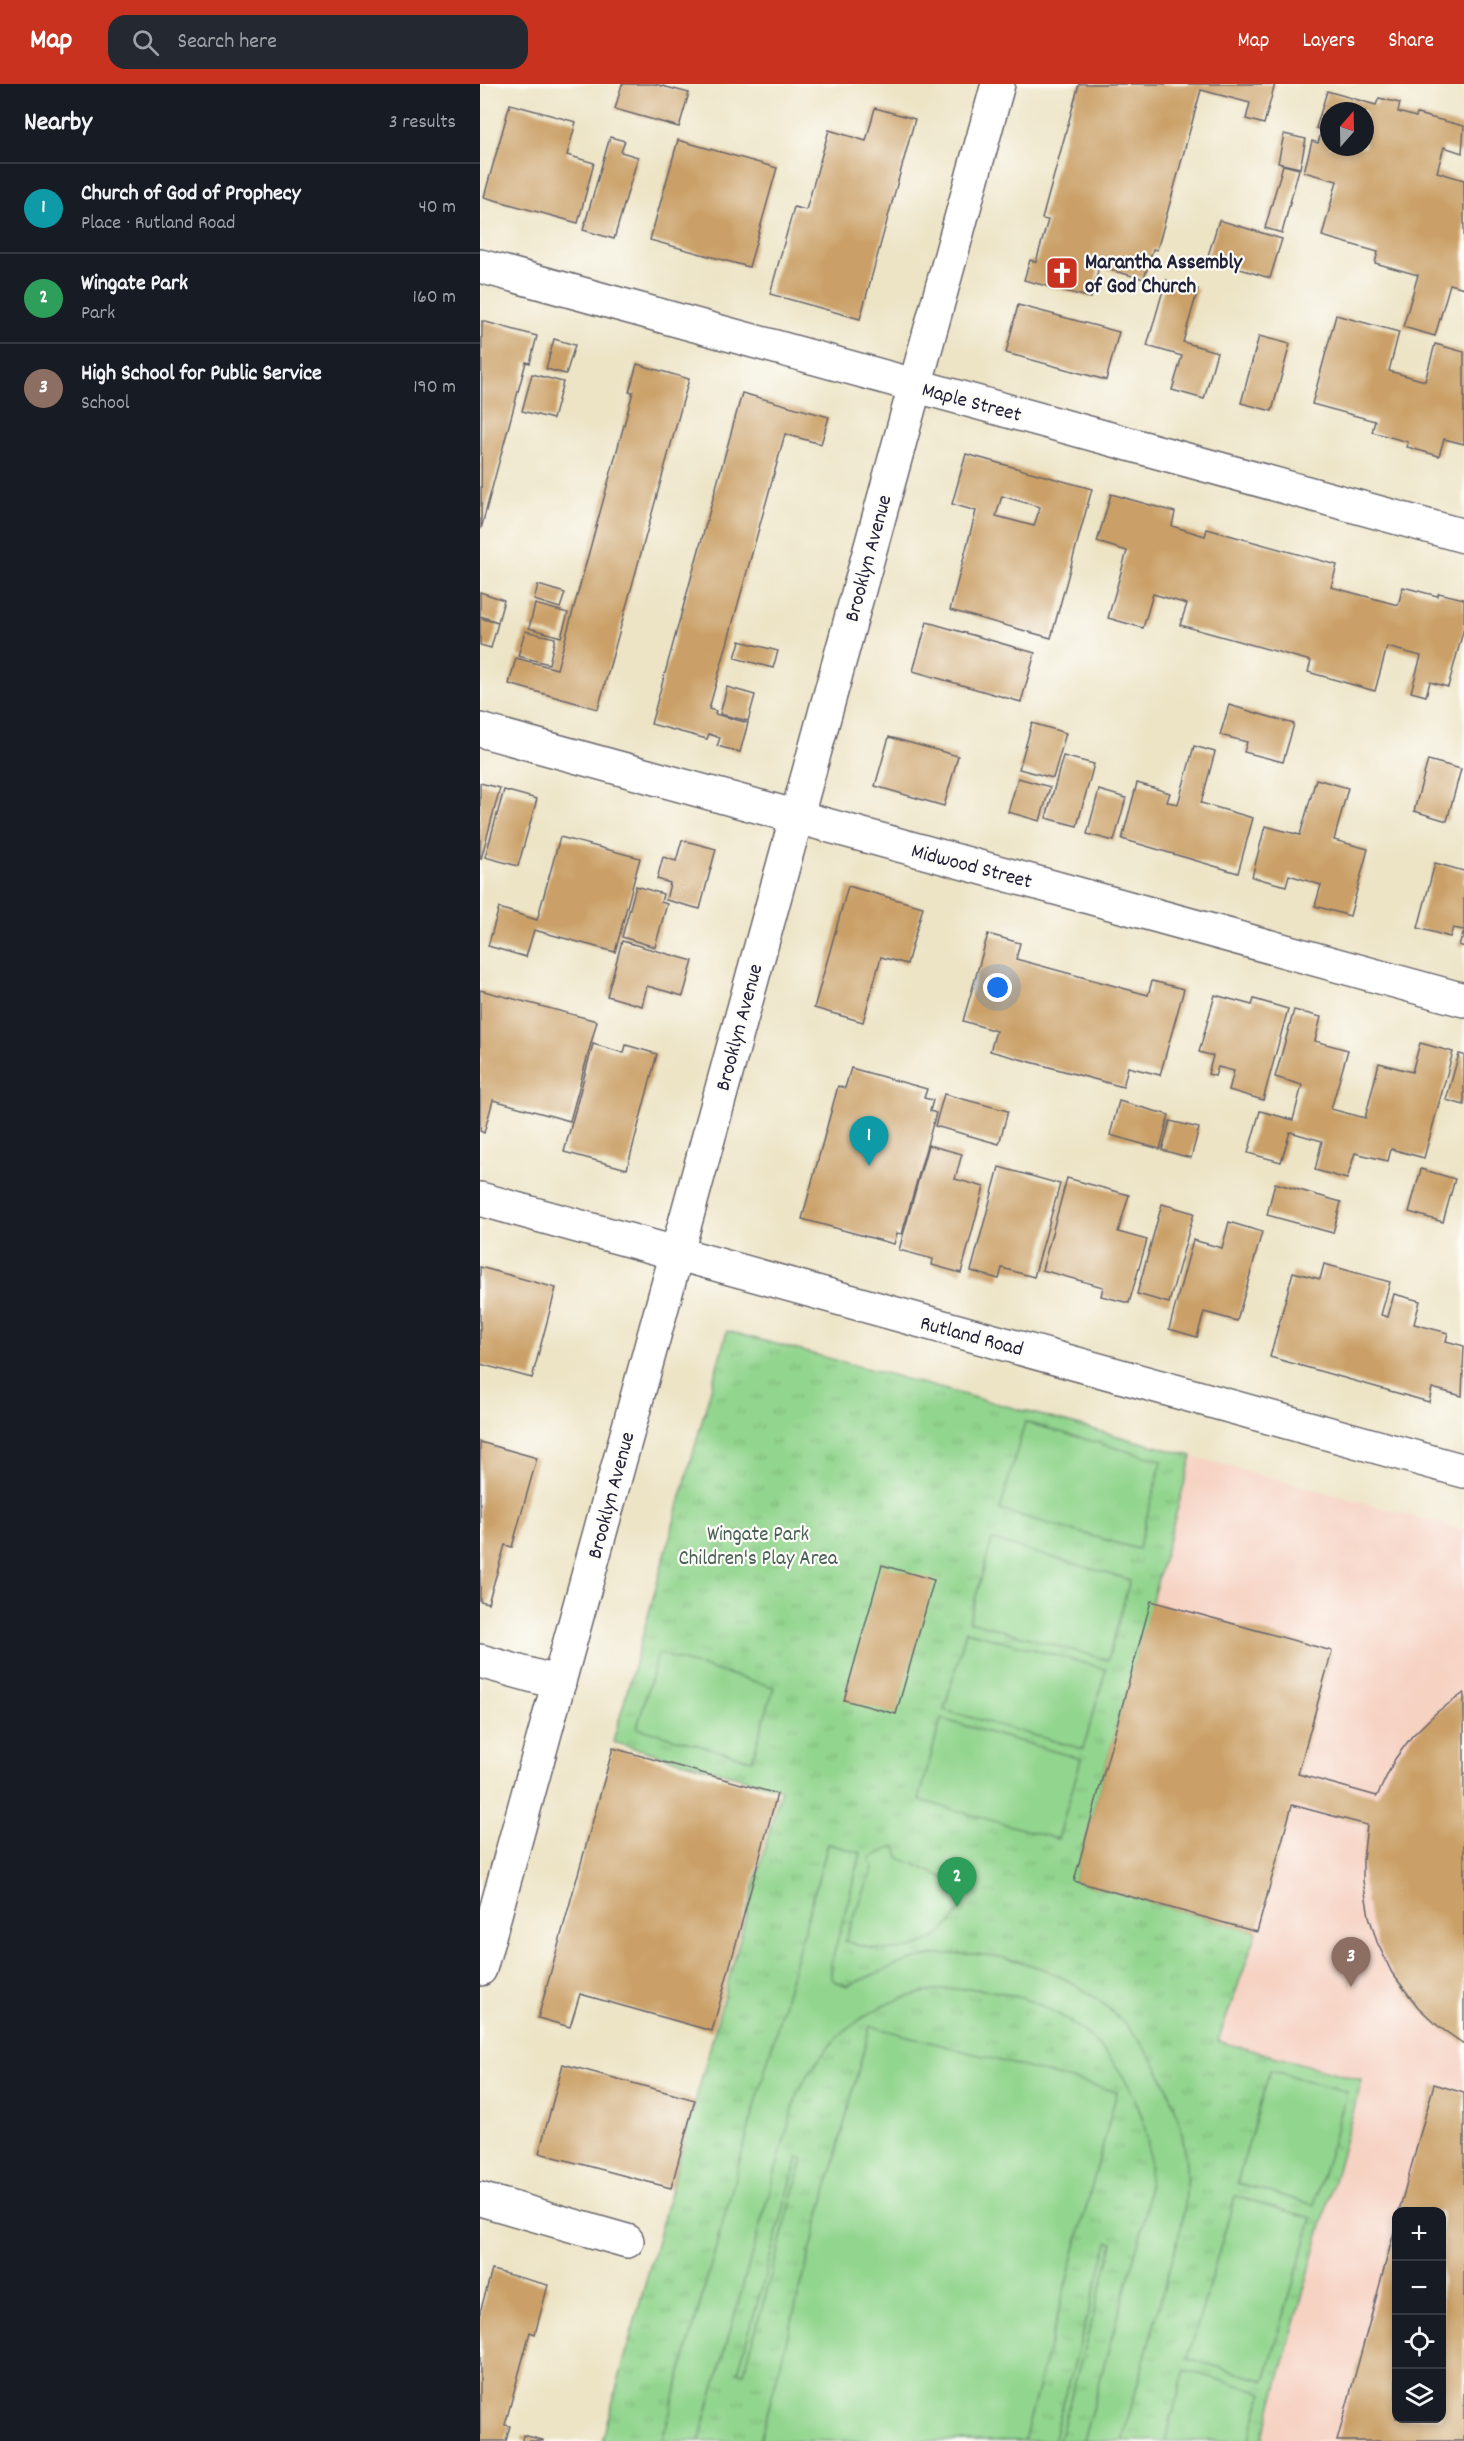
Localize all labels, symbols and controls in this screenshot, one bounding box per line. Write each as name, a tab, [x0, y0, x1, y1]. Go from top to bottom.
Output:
search box	[108, 15, 528, 69]
text: Map	[30, 22, 72, 62]
icon: search	[129, 26, 162, 59]
text: Search here	[177, 27, 277, 58]
text: Map	[1238, 27, 1269, 57]
text: Layers	[1302, 27, 1355, 57]
text: Share	[1388, 27, 1434, 57]
north arrow	[1320, 102, 1374, 156]
text: Nearby	[24, 105, 92, 142]
text: 3 results	[389, 109, 456, 137]
text: Church of God of Prophecy	[81, 179, 301, 210]
text: 1	[41, 194, 46, 222]
text: 40 m	[418, 194, 456, 222]
text: Place · Rutland Road	[81, 210, 235, 238]
place label: Marantha Assembly of God Church	[1085, 249, 1243, 303]
church icon: Marantha Assembly of God Church	[1044, 255, 1080, 291]
text: Wingate Park	[81, 269, 188, 300]
text: 2	[39, 284, 48, 312]
text: 160 m	[413, 284, 456, 312]
text: Park	[81, 300, 115, 328]
text: High School for Public Service	[81, 359, 322, 390]
text: 3	[39, 374, 48, 402]
text: 190 m	[413, 374, 456, 402]
street label: Maple Street	[918, 376, 1025, 432]
text: School	[81, 390, 130, 418]
street label: Brooklyn Avenue	[839, 492, 901, 626]
street label: Midwood Street	[907, 837, 1035, 898]
street label: Brooklyn Avenue	[710, 961, 772, 1095]
your location	[983, 973, 1012, 1002]
pin: 1	[850, 1116, 888, 1166]
street label: Rutland Road	[916, 1310, 1026, 1366]
street label: Brooklyn Avenue	[582, 1429, 644, 1563]
park label: Wingate Park Children's Play Area	[678, 1521, 839, 1575]
pin: 2	[938, 1858, 976, 1907]
pin: 3	[1332, 1938, 1370, 1987]
map controls	[1392, 2207, 1446, 2423]
button: +	[1392, 2207, 1446, 2261]
button: −	[1392, 2261, 1446, 2315]
button: locate	[1392, 2315, 1446, 2369]
button: layers	[1392, 2369, 1446, 2423]

